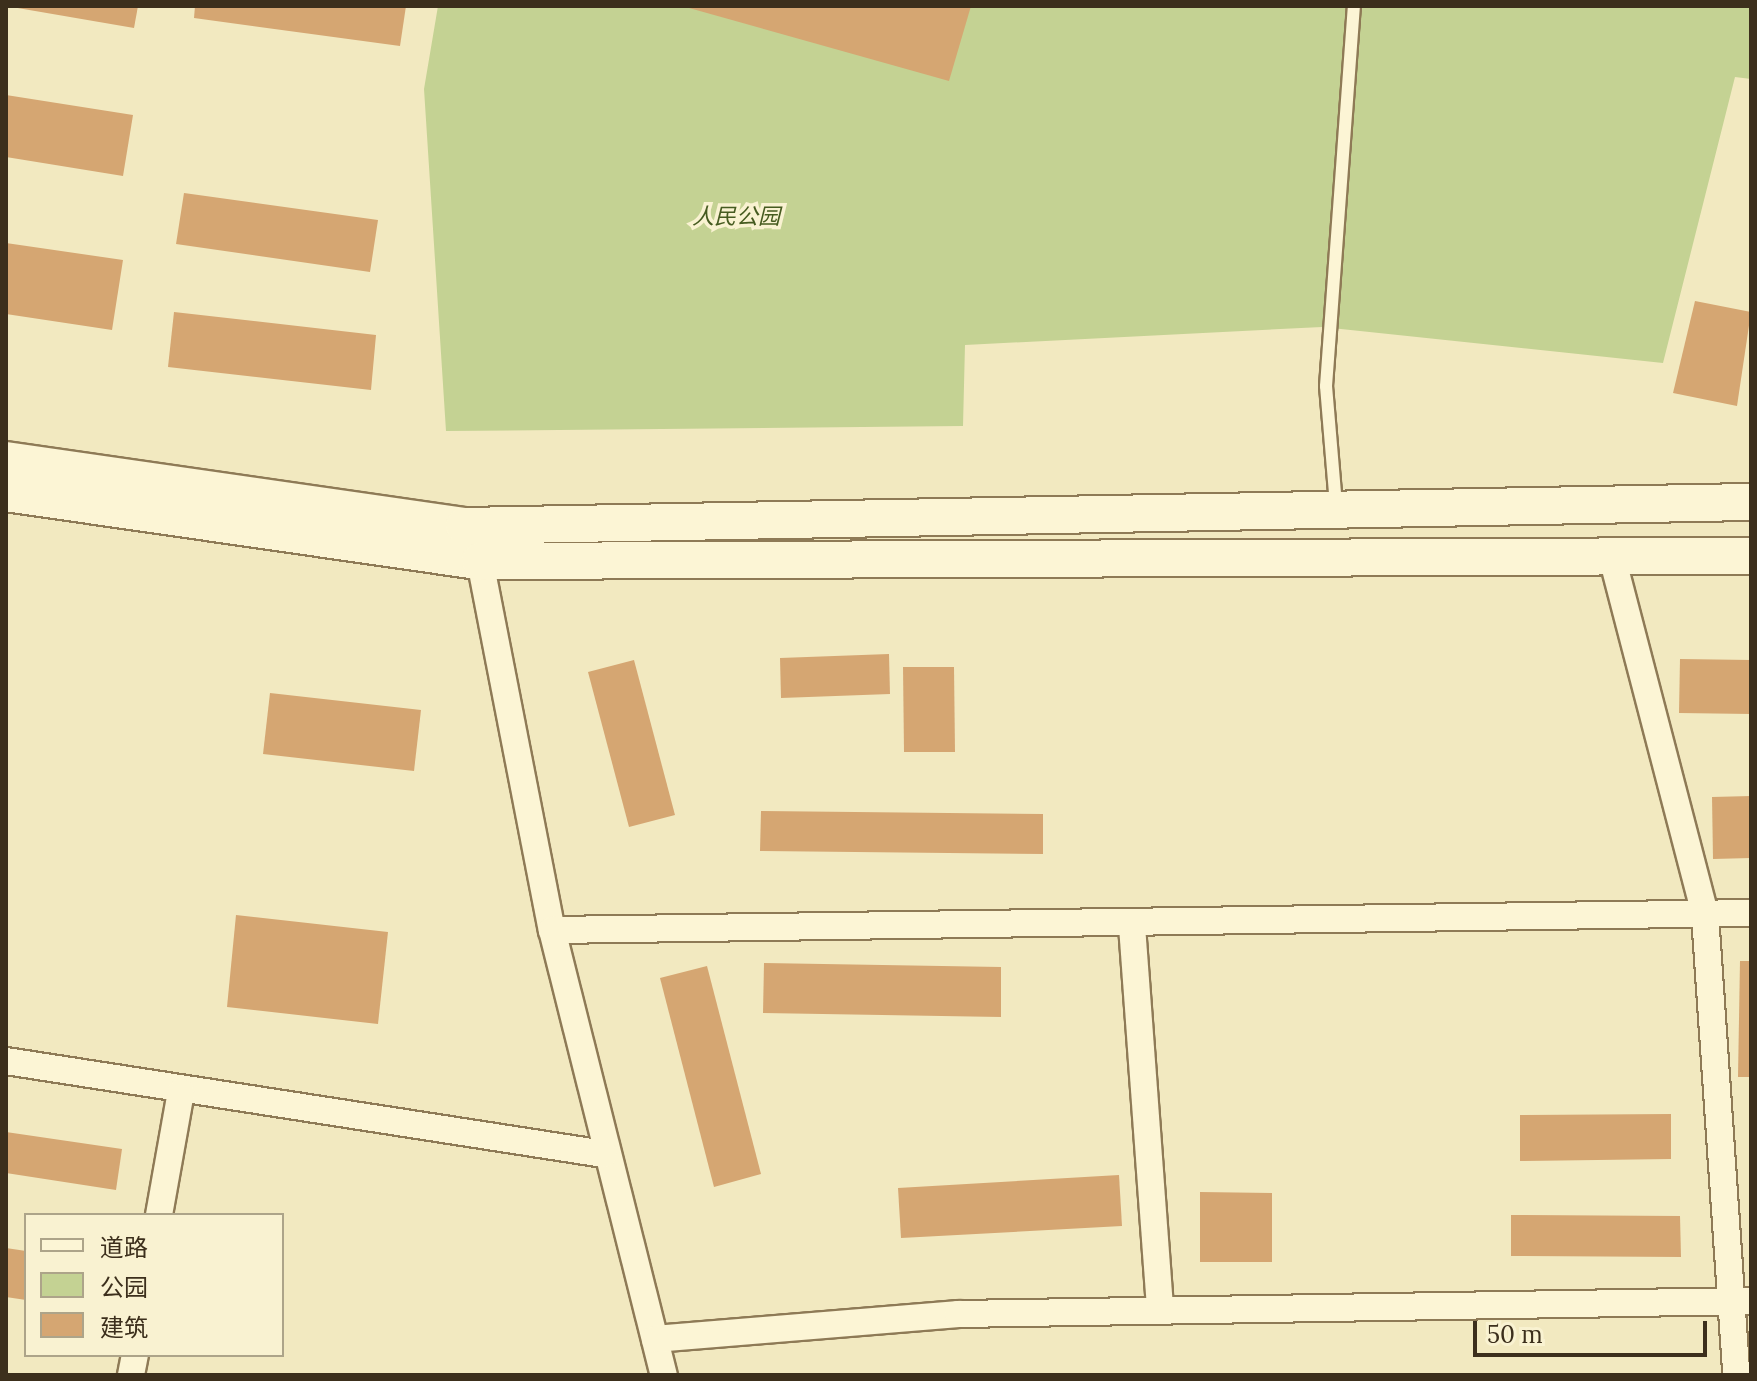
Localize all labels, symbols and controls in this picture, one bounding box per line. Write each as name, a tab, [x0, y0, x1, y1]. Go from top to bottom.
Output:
park label: 人民公园	[692, 204, 780, 230]
legend	[24, 1213, 284, 1357]
text: 道路	[100, 1232, 148, 1263]
text: 公园	[100, 1272, 148, 1303]
scale bar	[1477, 1305, 1711, 1355]
text: 建筑	[100, 1312, 148, 1343]
text: 50 m	[1487, 1319, 1543, 1350]

